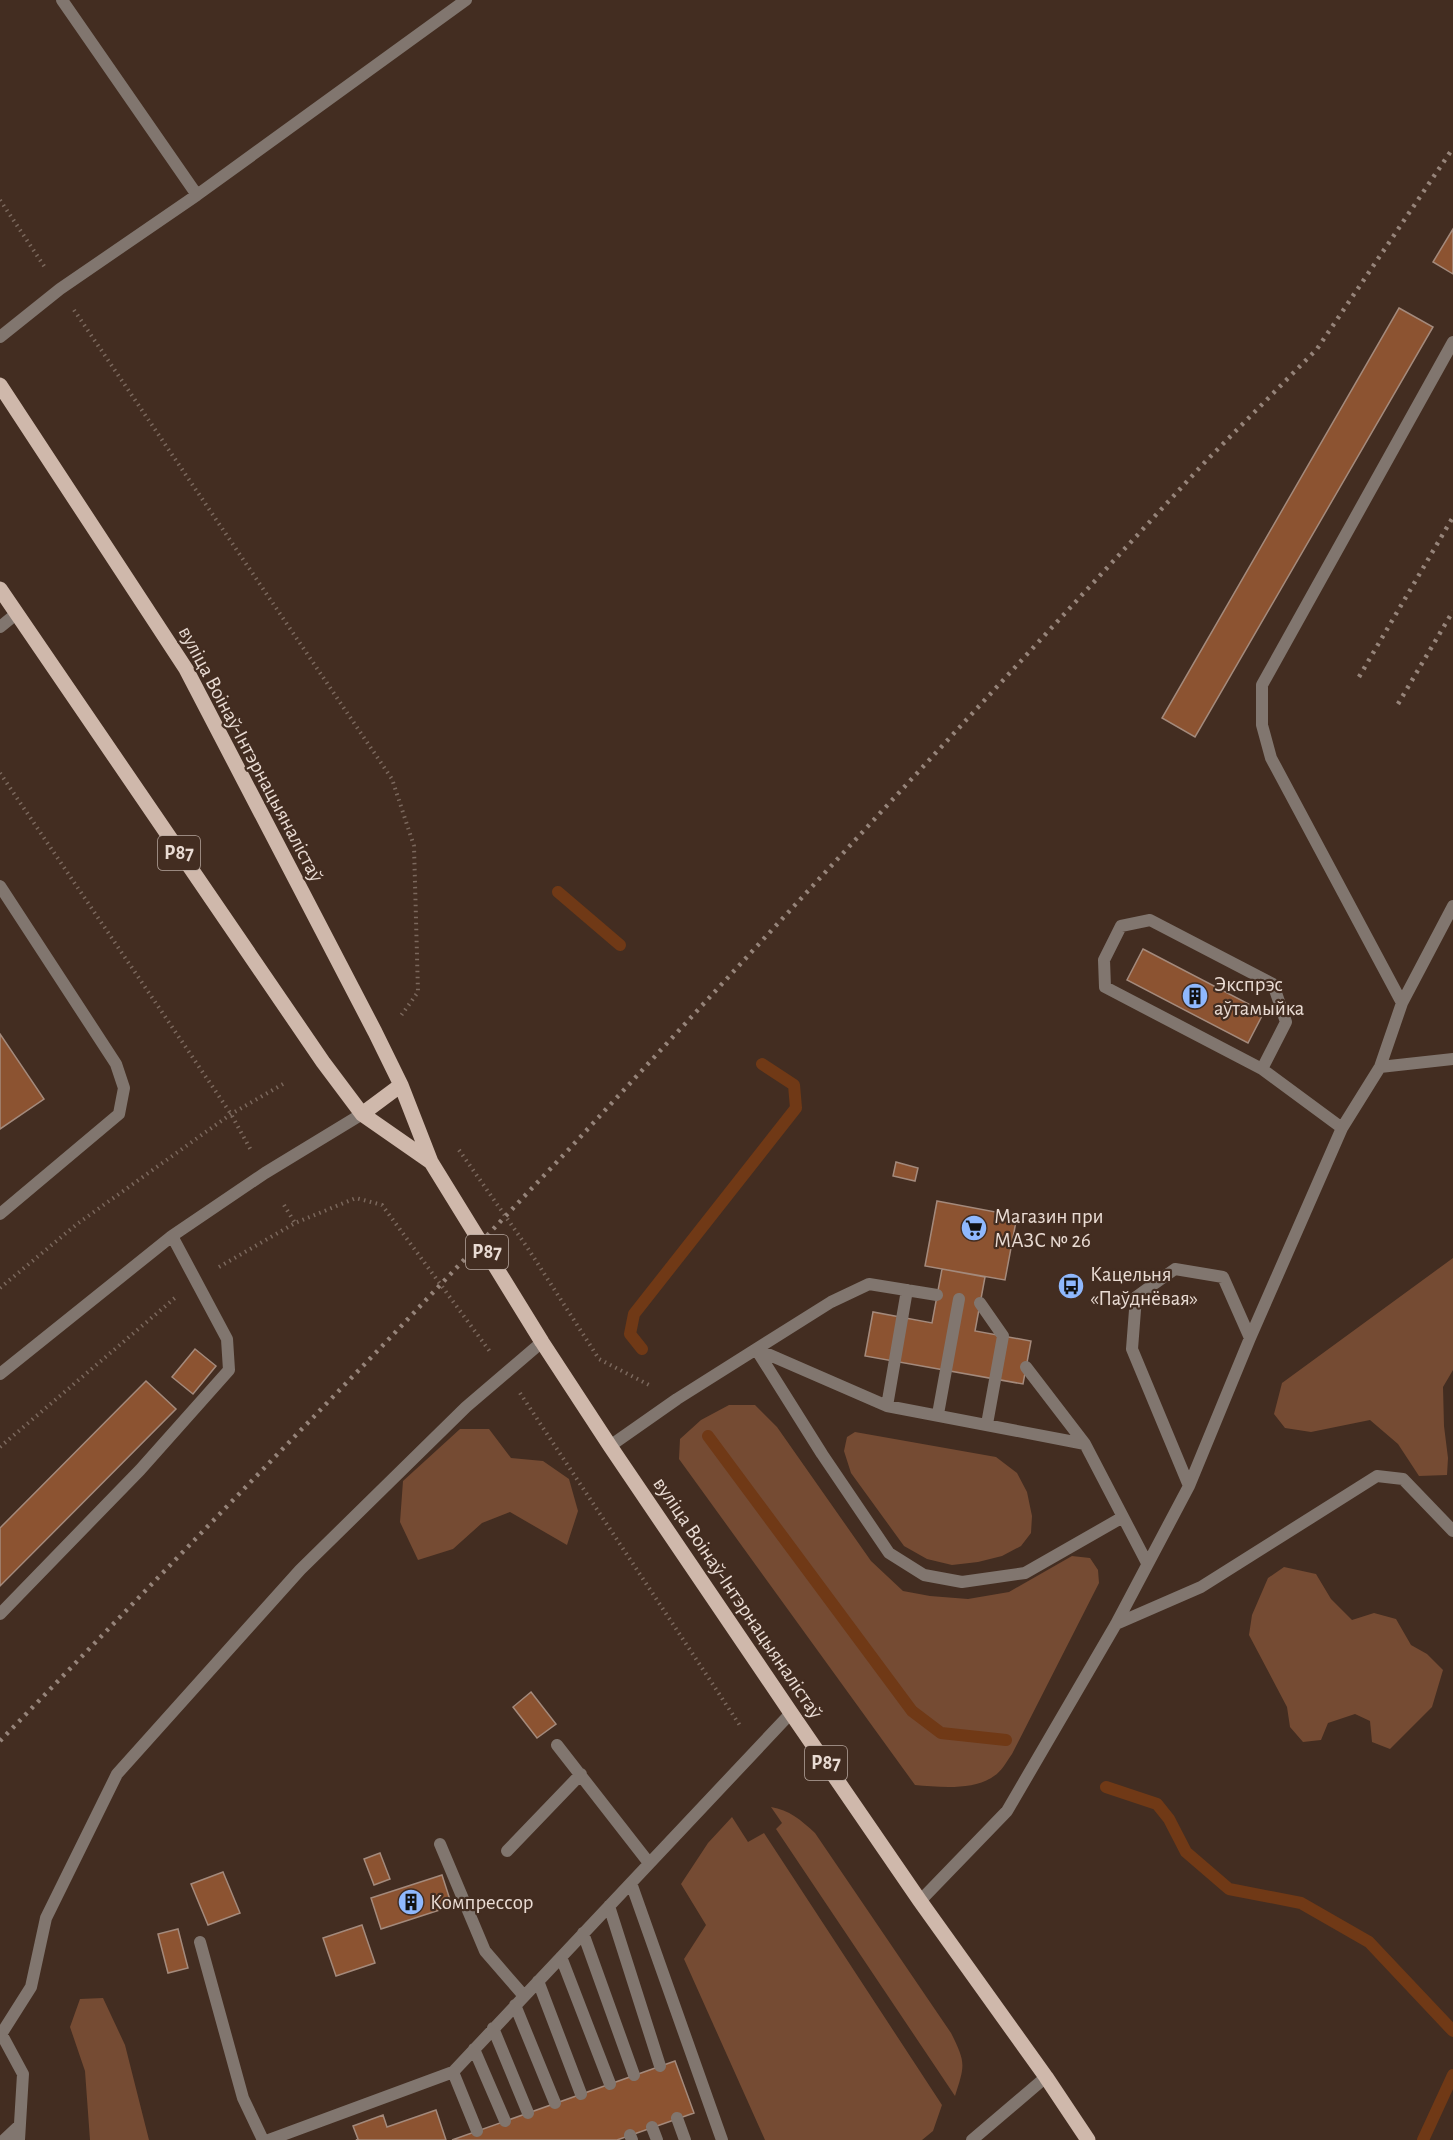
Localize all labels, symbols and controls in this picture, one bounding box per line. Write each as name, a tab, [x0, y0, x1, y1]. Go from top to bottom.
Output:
street label: вуліца Воінаў-Інтэрнацыяналістаў	[175, 623, 327, 885]
road number: Р87	[158, 836, 200, 870]
place label: Экспрэс аўтамыйка	[1214, 974, 1305, 1019]
building icon: Экспрэс аўтамыйка	[1180, 981, 1210, 1011]
place label: Магазин при МАЗС № 26	[994, 1206, 1104, 1251]
supermarket icon: Магазин при МАЗС № 26	[959, 1213, 989, 1243]
road number: Р87	[466, 1235, 508, 1269]
place label: Кацельня «Паўднёвая»	[1090, 1264, 1198, 1309]
bus stop icon: Кацельня «Паўднёвая»	[1056, 1271, 1086, 1301]
street label: вуліца Воінаў-Інтэрнацыяналістаў	[649, 1473, 827, 1723]
road number: Р87	[805, 1746, 847, 1780]
building icon: Компрессор	[396, 1887, 426, 1917]
place label: Компрессор	[430, 1892, 534, 1913]

